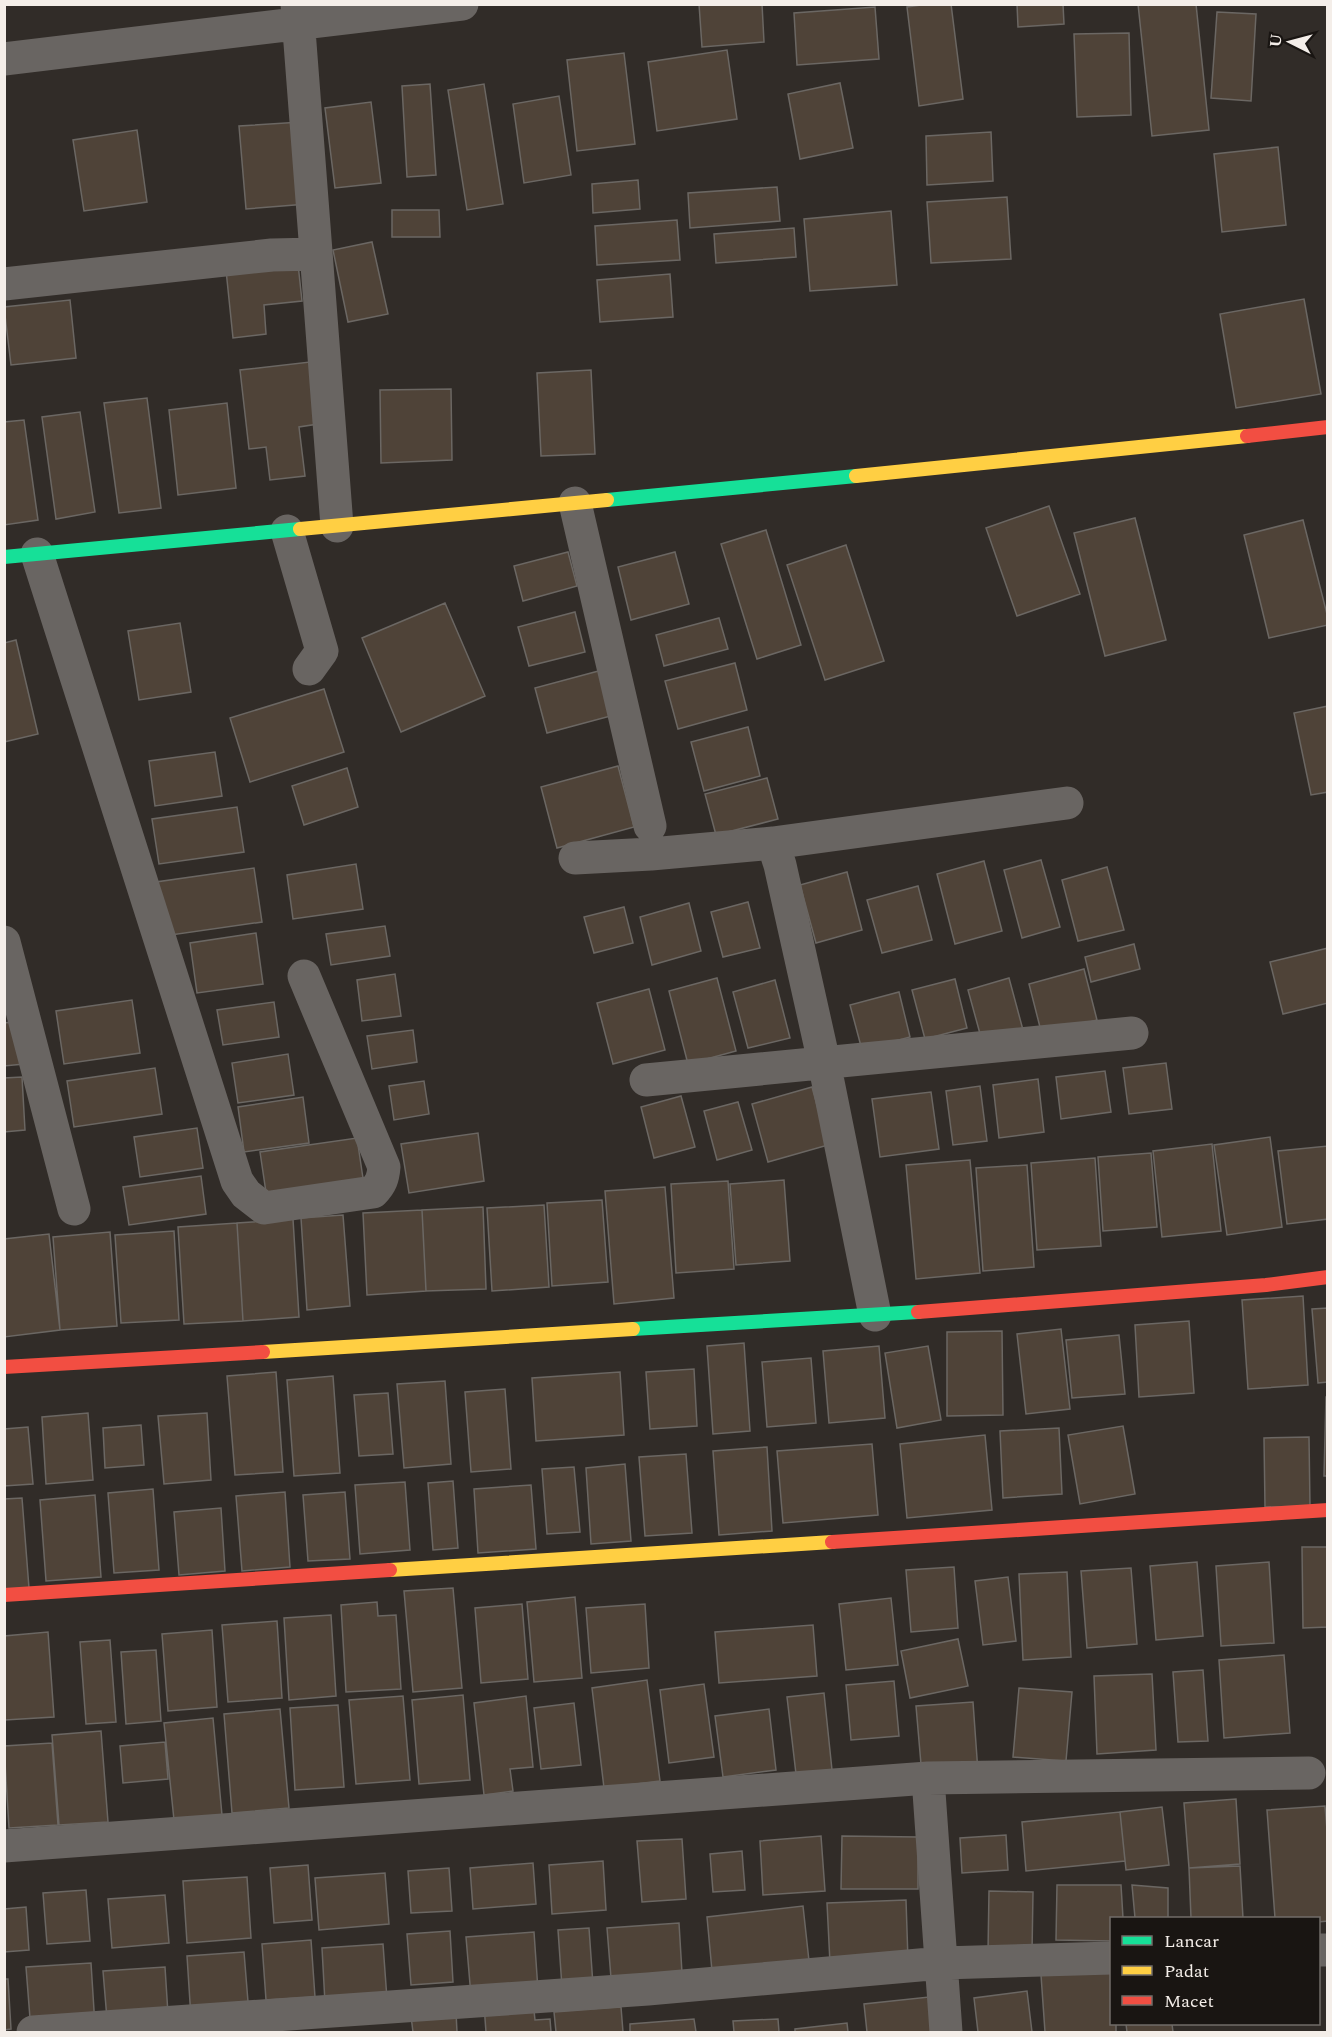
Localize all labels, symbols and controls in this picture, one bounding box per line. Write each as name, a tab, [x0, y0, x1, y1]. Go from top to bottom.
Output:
north arrow	[1260, 12, 1320, 72]
text: U	[1263, 33, 1289, 48]
legend	[1110, 1917, 1320, 2025]
text: Lancar	[1164, 1928, 1219, 1955]
text: Padat	[1164, 1958, 1209, 1985]
text: Macet	[1164, 1988, 1214, 2015]

